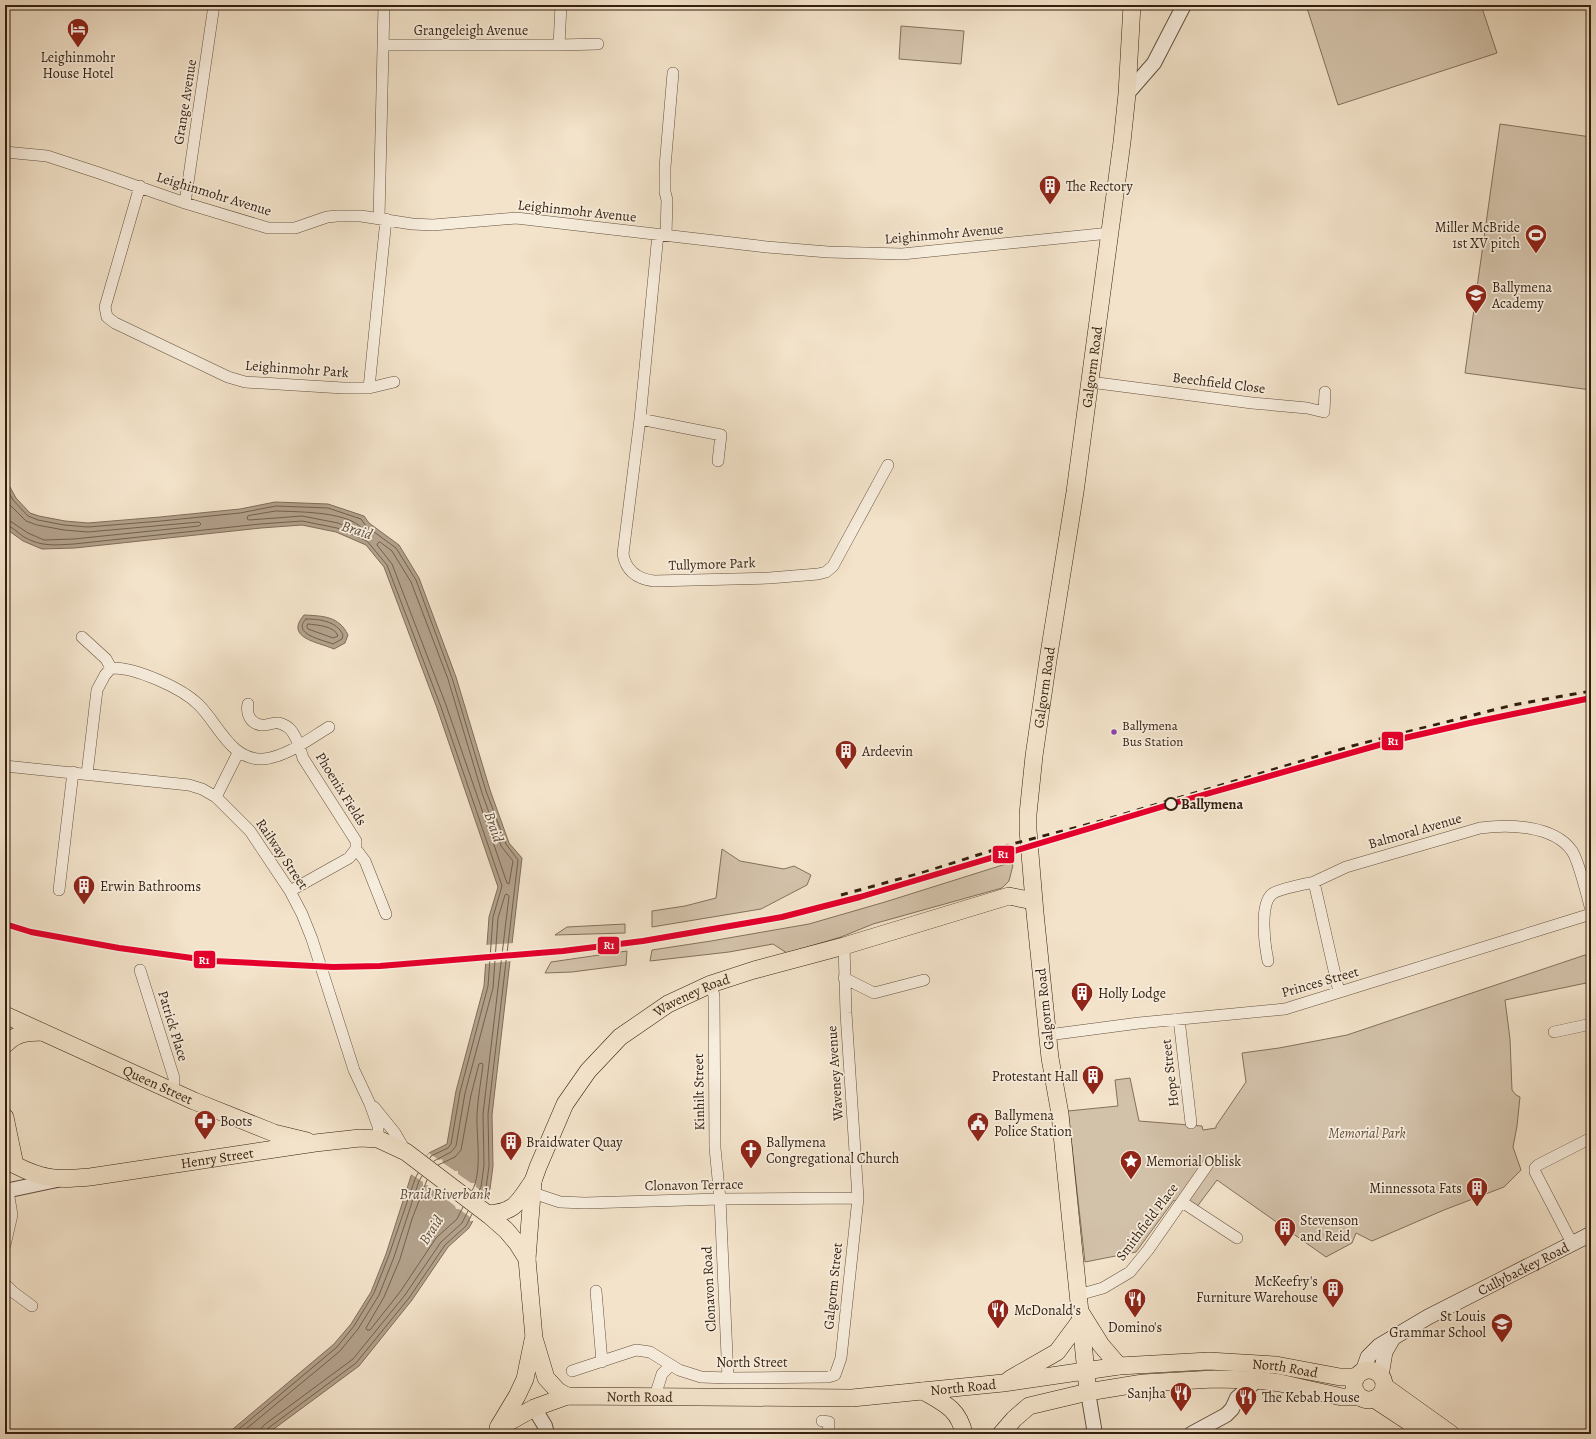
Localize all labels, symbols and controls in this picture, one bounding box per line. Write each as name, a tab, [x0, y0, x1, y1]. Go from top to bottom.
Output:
hotel icon: Leighinmohr House Hotel	[65, 16, 91, 49]
street label: Grangeleigh Avenue	[414, 21, 528, 40]
place label: Leighinmohr House Hotel	[41, 48, 116, 83]
street label: Grange Avenue	[169, 58, 201, 146]
street label: Leighinmohr Avenue	[154, 167, 274, 221]
building icon: The Rectory	[1037, 173, 1063, 206]
place label: The Rectory	[1066, 177, 1133, 196]
street label: Leighinmohr Avenue	[517, 195, 637, 227]
place label: Miller McBride 1st XV pitch	[1435, 218, 1521, 253]
street label: Leighinmohr Avenue	[884, 219, 1004, 249]
sports icon: Miller McBride 1st XV pitch	[1523, 222, 1549, 255]
place label: Ballymena Academy	[1491, 278, 1553, 313]
school or university icon: Ballymena Academy	[1463, 282, 1489, 315]
street label: Galgorm Road	[1077, 325, 1107, 409]
street label: Leighinmohr Park	[244, 356, 350, 382]
street label: Beechfield Close	[1171, 368, 1267, 398]
water label: Braid	[339, 516, 375, 544]
street label: Tullymore Park	[668, 553, 756, 575]
street label: Galgorm Road	[1029, 645, 1060, 729]
place label: Ballymena Bus Station	[1122, 717, 1183, 750]
marker: Ballymena Bus Station	[1109, 727, 1119, 737]
line badge: R1	[1381, 731, 1404, 751]
text: R1	[1388, 734, 1399, 749]
building icon: Ardeevin	[833, 738, 859, 771]
place label: Ardeevin	[861, 742, 913, 761]
street label: Phoenix Fields	[311, 749, 371, 829]
place label: Ballymena	[1181, 795, 1243, 814]
marker: Ballymena	[1164, 797, 1178, 811]
water label: Braid	[479, 809, 509, 845]
street label: Balmoral Avenue	[1366, 809, 1464, 853]
street label: Railway Street	[251, 815, 313, 893]
line badge: R1	[992, 845, 1015, 864]
text: R1	[998, 847, 1009, 862]
building icon: Erwin Bathrooms	[71, 873, 97, 906]
place label: Erwin Bathrooms	[100, 877, 201, 896]
line badge: R1	[597, 936, 620, 955]
text: R1	[604, 938, 615, 953]
line badge: R1	[193, 950, 216, 969]
text: R1	[199, 953, 210, 968]
street label: Princes Street	[1279, 962, 1361, 1002]
street label: Galgorm Road	[1031, 967, 1059, 1051]
street label: Waveney Road	[648, 969, 733, 1022]
building icon: Holly Lodge	[1069, 980, 1095, 1013]
place label: Holly Lodge	[1098, 984, 1166, 1003]
street label: Patrick Place	[153, 988, 193, 1064]
street label: Waveney Avenue	[822, 1025, 848, 1122]
street label: Hope Street	[1156, 1038, 1184, 1108]
street label: Kinhilt Street	[689, 1053, 709, 1131]
street label: Queen Street	[120, 1060, 196, 1109]
building icon: Protestant Hall	[1080, 1063, 1106, 1096]
place label: Protestant Hall	[992, 1067, 1079, 1086]
place label: Ballymena Police Station	[994, 1106, 1072, 1141]
pharmacy icon: Boots	[192, 1108, 218, 1141]
public building icon: Ballymena Police Station	[965, 1110, 991, 1143]
place label: Boots	[220, 1112, 252, 1131]
park label: Memorial Park	[1328, 1124, 1406, 1143]
building icon: Braidwater Quay	[498, 1129, 524, 1162]
place label: Braidwater Quay	[526, 1133, 623, 1152]
place label: Ballymena Congregational Church	[766, 1133, 900, 1168]
church icon: Ballymena Congregational Church	[738, 1137, 764, 1170]
street label: Henry Street	[179, 1143, 255, 1173]
place icon: Memorial Oblisk	[1118, 1148, 1144, 1181]
place label: Memorial Oblisk	[1146, 1152, 1241, 1171]
street label: Clonavon Terrace	[644, 1175, 744, 1195]
building icon: Minnessota Fats	[1464, 1175, 1490, 1208]
street label: Smithfield Place	[1111, 1179, 1183, 1265]
place label: Minnessota Fats	[1369, 1179, 1462, 1198]
water label: Braid Riverbank	[400, 1184, 491, 1204]
water label: Braid	[414, 1211, 448, 1249]
place label: Stevenson and Reid	[1300, 1211, 1359, 1246]
building icon: Stevenson and Reid	[1272, 1215, 1298, 1248]
street label: Cullybackey Road	[1474, 1237, 1572, 1300]
street label: Galgorm Street	[819, 1241, 847, 1330]
street label: Clonavon Road	[697, 1245, 721, 1332]
place label: McKeefry's Furniture Warehouse	[1196, 1272, 1318, 1307]
building icon: McKeefry's Furniture Warehouse	[1320, 1276, 1346, 1309]
restaurant icon: Domino's	[1122, 1286, 1148, 1319]
restaurant icon: McDonald's	[985, 1297, 1011, 1330]
place label: McDonald's	[1014, 1301, 1081, 1320]
place label: St Louis Grammar School	[1389, 1307, 1487, 1342]
school or university icon: St Louis Grammar School	[1489, 1311, 1515, 1344]
place label: Domino's	[1108, 1318, 1162, 1337]
street label: North Street	[716, 1353, 788, 1372]
street label: North Road	[1252, 1354, 1320, 1382]
street label: North Road	[929, 1374, 998, 1400]
restaurant icon: Sanjha	[1168, 1380, 1194, 1413]
place label: Sanjha	[1127, 1384, 1166, 1403]
restaurant icon: The Kebab House	[1233, 1384, 1259, 1417]
street label: North Road	[607, 1387, 673, 1406]
place label: The Kebab House	[1262, 1388, 1360, 1407]

